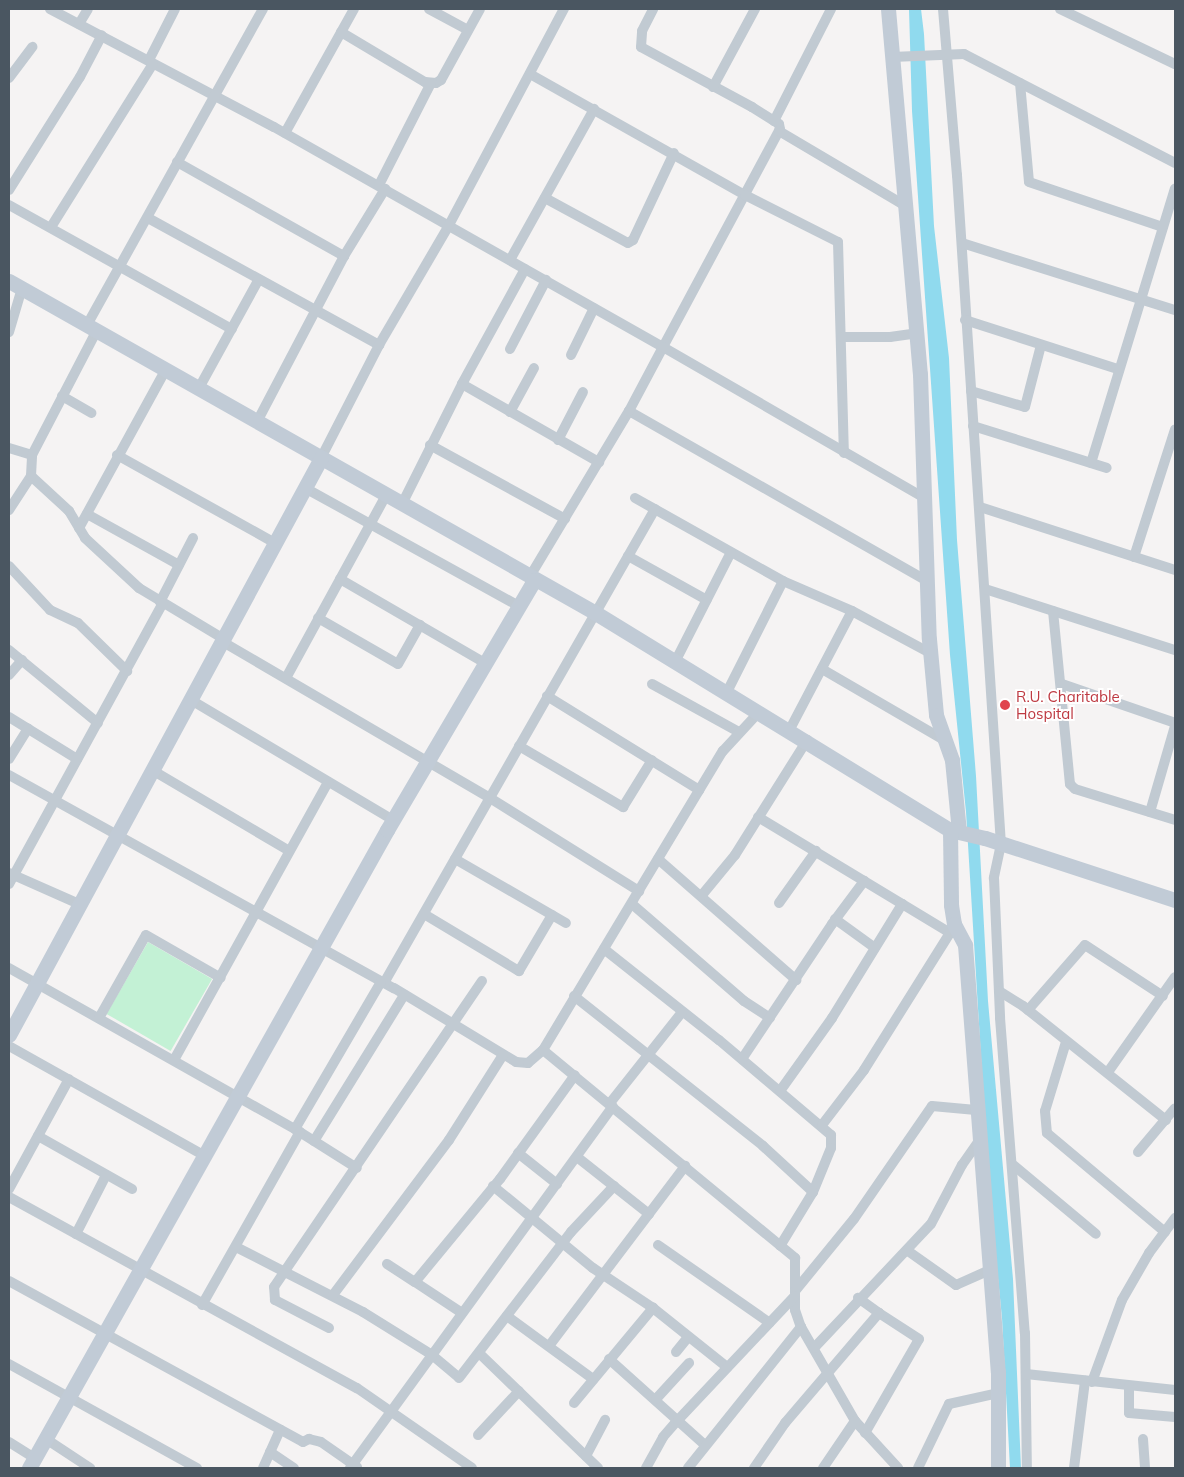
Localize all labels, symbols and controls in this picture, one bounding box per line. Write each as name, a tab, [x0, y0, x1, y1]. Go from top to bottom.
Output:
place label: R.U. Charitable Hospital	[1016, 687, 1120, 722]
marker: R.U. Charitable Hospital	[998, 698, 1012, 712]

